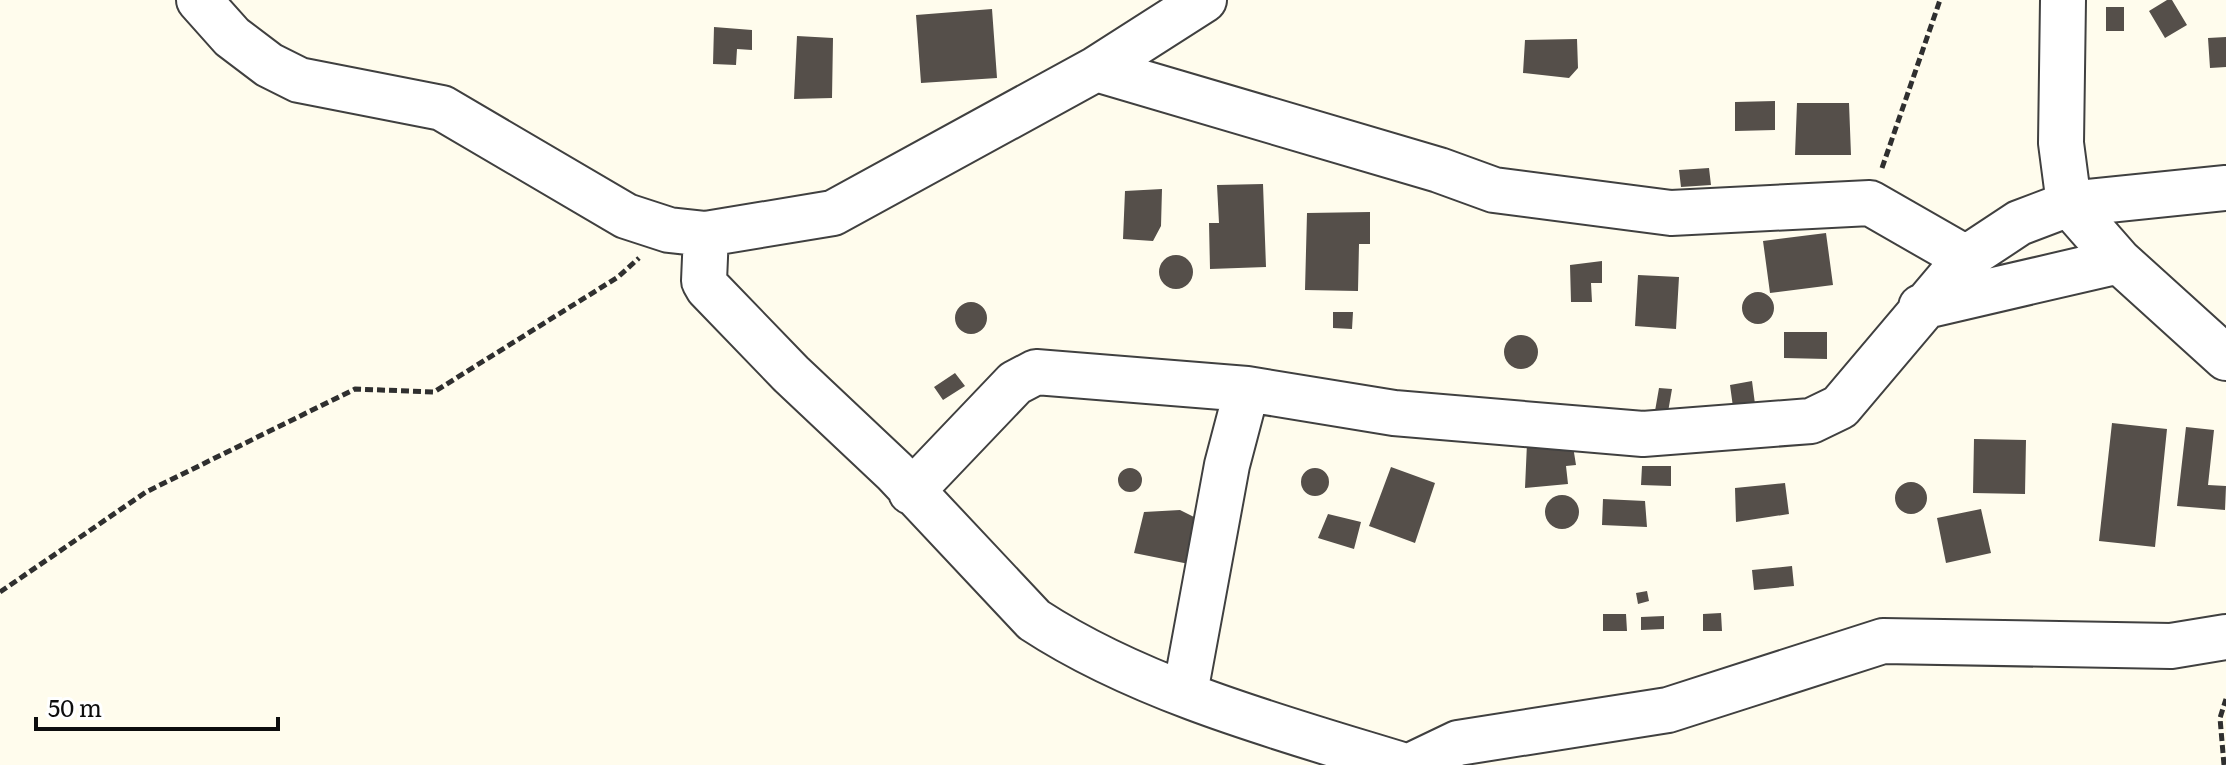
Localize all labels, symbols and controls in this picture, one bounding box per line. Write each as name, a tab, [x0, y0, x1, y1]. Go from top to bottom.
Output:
scale bar	[36, 681, 278, 731]
text: 50 m	[48, 689, 102, 724]

